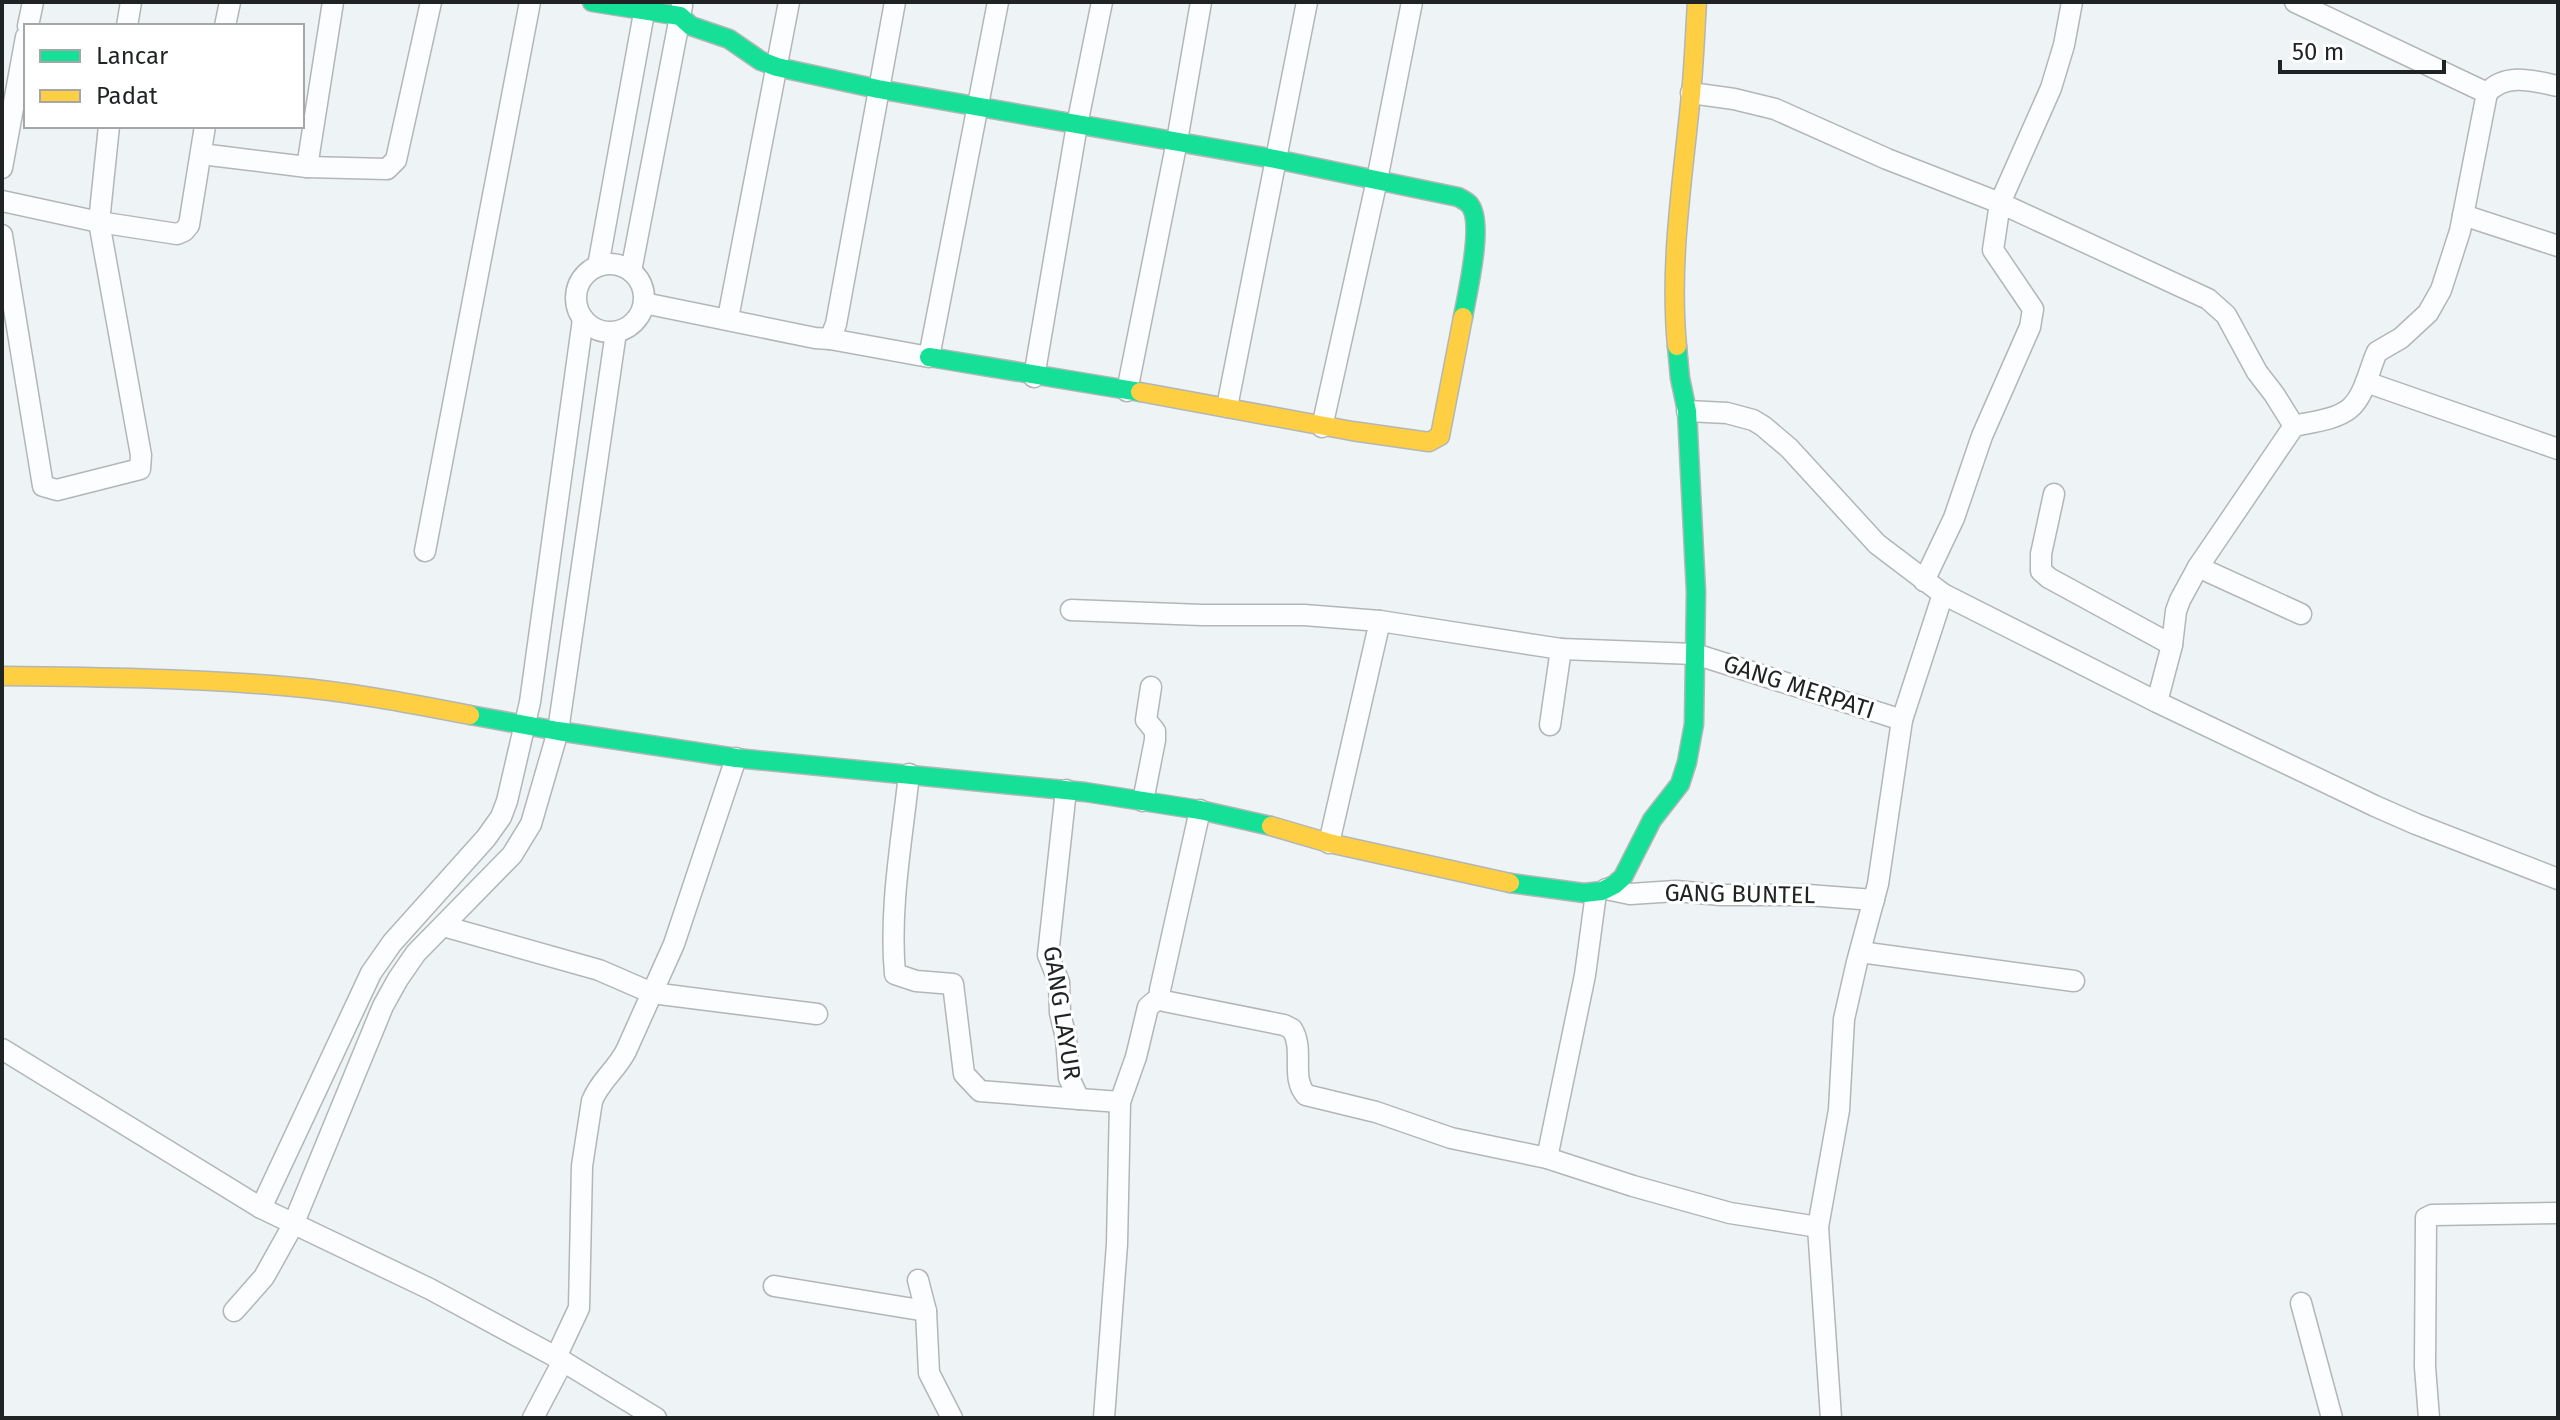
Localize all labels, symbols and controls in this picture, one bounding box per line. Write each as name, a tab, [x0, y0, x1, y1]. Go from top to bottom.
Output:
legend	[24, 24, 304, 128]
scale bar	[2280, 24, 2444, 74]
text: 50 m	[2292, 38, 2344, 66]
text: Lancar	[96, 42, 169, 70]
text: Padat	[96, 82, 158, 110]
street label: GANG MERPATI	[1720, 649, 1878, 725]
street label: GANG BUNTEL	[1664, 879, 1816, 909]
street label: GANG LAYUR	[1038, 944, 1086, 1082]

